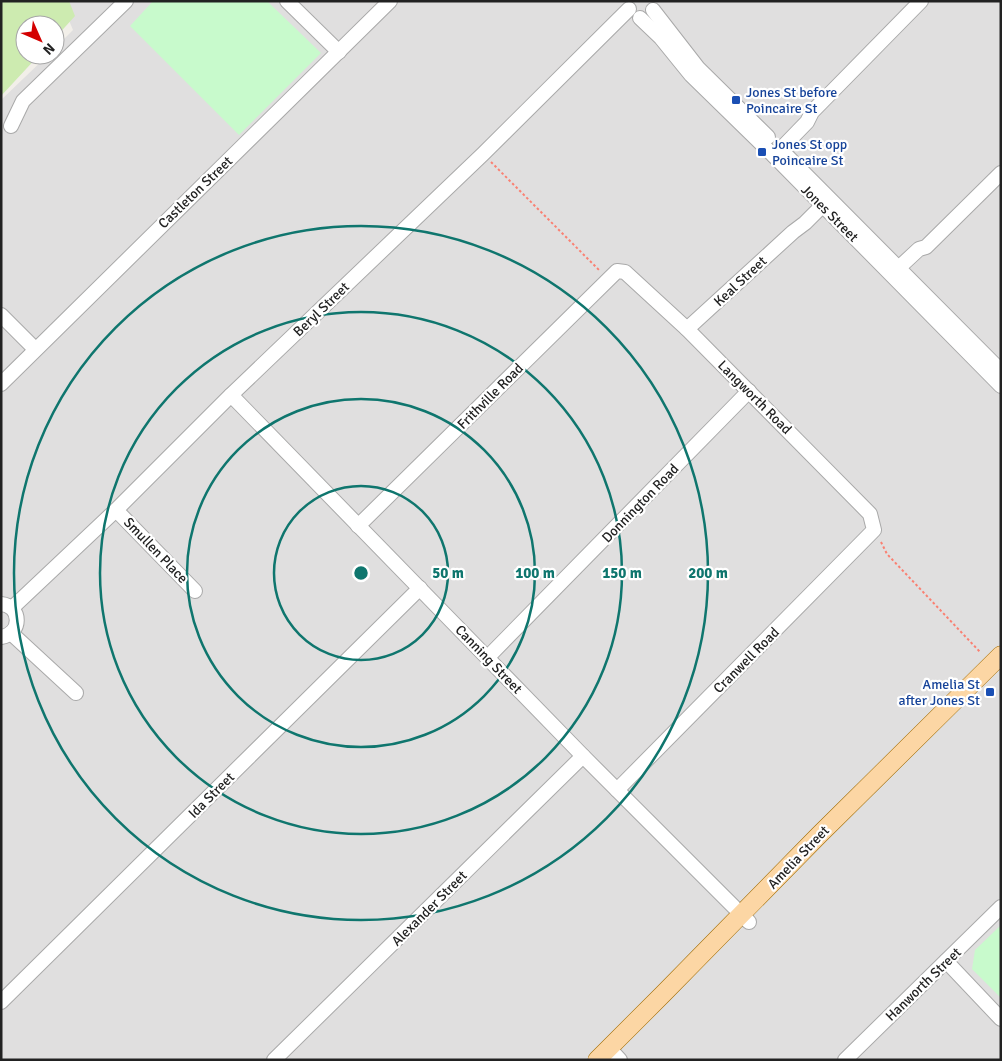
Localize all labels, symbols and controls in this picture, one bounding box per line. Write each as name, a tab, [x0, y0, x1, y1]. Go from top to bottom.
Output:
north arrow	[15, 15, 65, 65]
text: N	[39, 39, 58, 58]
place label: Jones St before Poincaire St	[746, 84, 837, 117]
marker: Jones St before Poincaire St	[730, 94, 742, 106]
place label: Jones St opp Poincaire St	[772, 136, 847, 169]
marker: Jones St opp Poincaire St	[756, 146, 768, 158]
street label: Castleton Street	[155, 153, 236, 232]
street label: Jones Street	[798, 181, 862, 246]
street label: Keal Street	[710, 253, 770, 310]
street label: Beryl Street	[290, 278, 353, 340]
street label: Langworth Road	[714, 357, 795, 438]
street label: Frithville Road	[454, 360, 527, 433]
street label: Donnington Road	[598, 460, 682, 546]
street label: Smullen Place	[120, 514, 191, 587]
centre of rings	[352, 564, 370, 582]
text: 50 m	[432, 564, 464, 582]
text: 100 m	[515, 564, 555, 582]
text: 150 m	[602, 564, 642, 582]
text: 200 m	[688, 564, 728, 582]
street label: Canning Street	[452, 621, 526, 697]
street label: Cranwell Road	[710, 624, 783, 697]
place label: Amelia St after Jones St	[899, 676, 980, 709]
marker: Amelia St after Jones St	[984, 686, 996, 698]
street label: Ida Street	[185, 769, 238, 822]
street label: Amelia Street	[764, 822, 833, 892]
street label: Alexander Street	[388, 867, 471, 950]
street label: Hanworth Street	[882, 944, 965, 1025]

